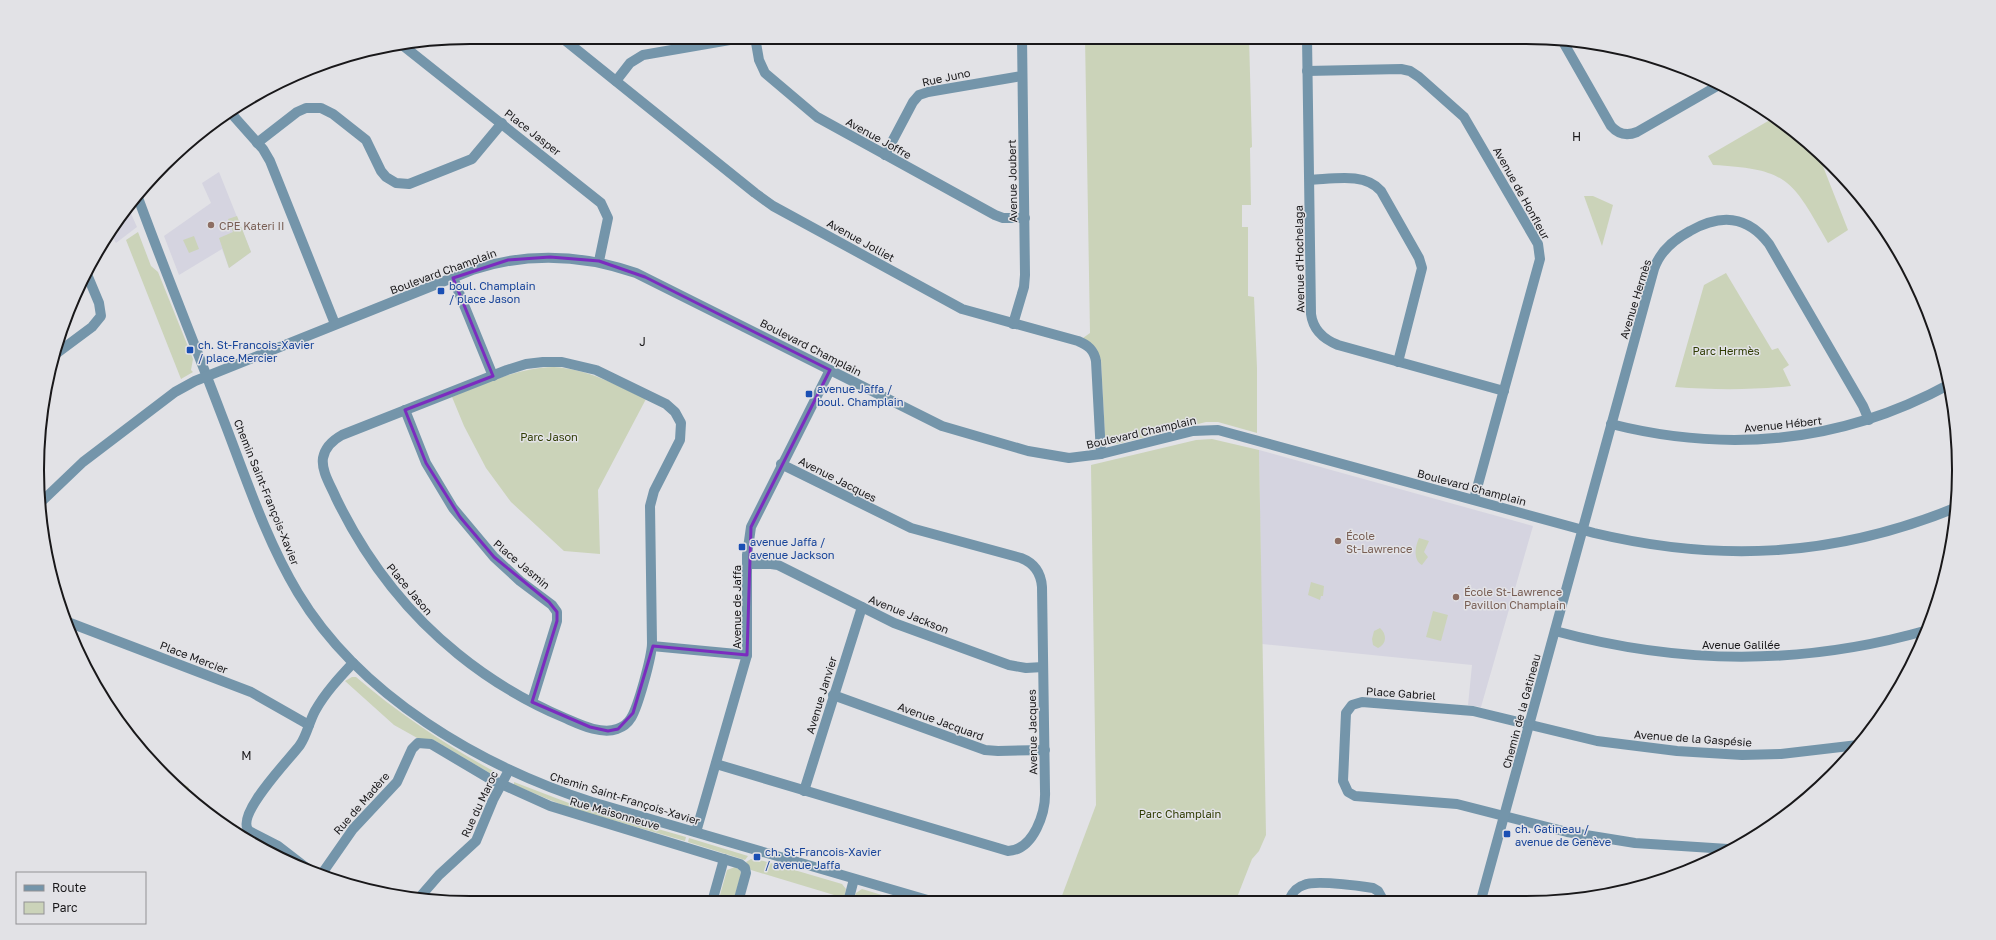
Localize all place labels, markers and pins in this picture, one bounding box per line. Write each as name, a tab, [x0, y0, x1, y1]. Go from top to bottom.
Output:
place label: CPE Kateri II	[219, 219, 284, 232]
marker: CPE Kateri II	[206, 220, 216, 230]
place label: boul. Champlain / place Jason	[449, 279, 536, 305]
marker: boul. Champlain / place Jason	[436, 286, 446, 296]
place label: ch. St-Francois-Xavier / place Mercier	[198, 338, 315, 364]
marker: ch. St-Francois-Xavier / place Mercier	[185, 345, 195, 355]
place label: avenue Jaffa / boul. Champlain	[817, 382, 904, 408]
marker: avenue Jaffa / boul. Champlain	[804, 389, 814, 399]
place label: École St-Lawrence	[1346, 529, 1412, 555]
place label: avenue Jaffa / avenue Jackson	[750, 535, 835, 561]
marker: École St-Lawrence	[1333, 536, 1343, 546]
marker: avenue Jaffa / avenue Jackson	[737, 542, 747, 552]
place label: École St-Lawrence Pavillon Champlain	[1464, 585, 1566, 611]
marker: École St-Lawrence Pavillon Champlain	[1451, 592, 1461, 602]
place label: ch. Gatineau / avenue de Genève	[1515, 822, 1611, 848]
marker: ch. Gatineau / avenue de Genève	[1502, 829, 1512, 839]
place label: ch. St-Francois-Xavier / avenue Jaffa	[765, 845, 882, 871]
marker: ch. St-Francois-Xavier / avenue Jaffa	[752, 852, 762, 862]

